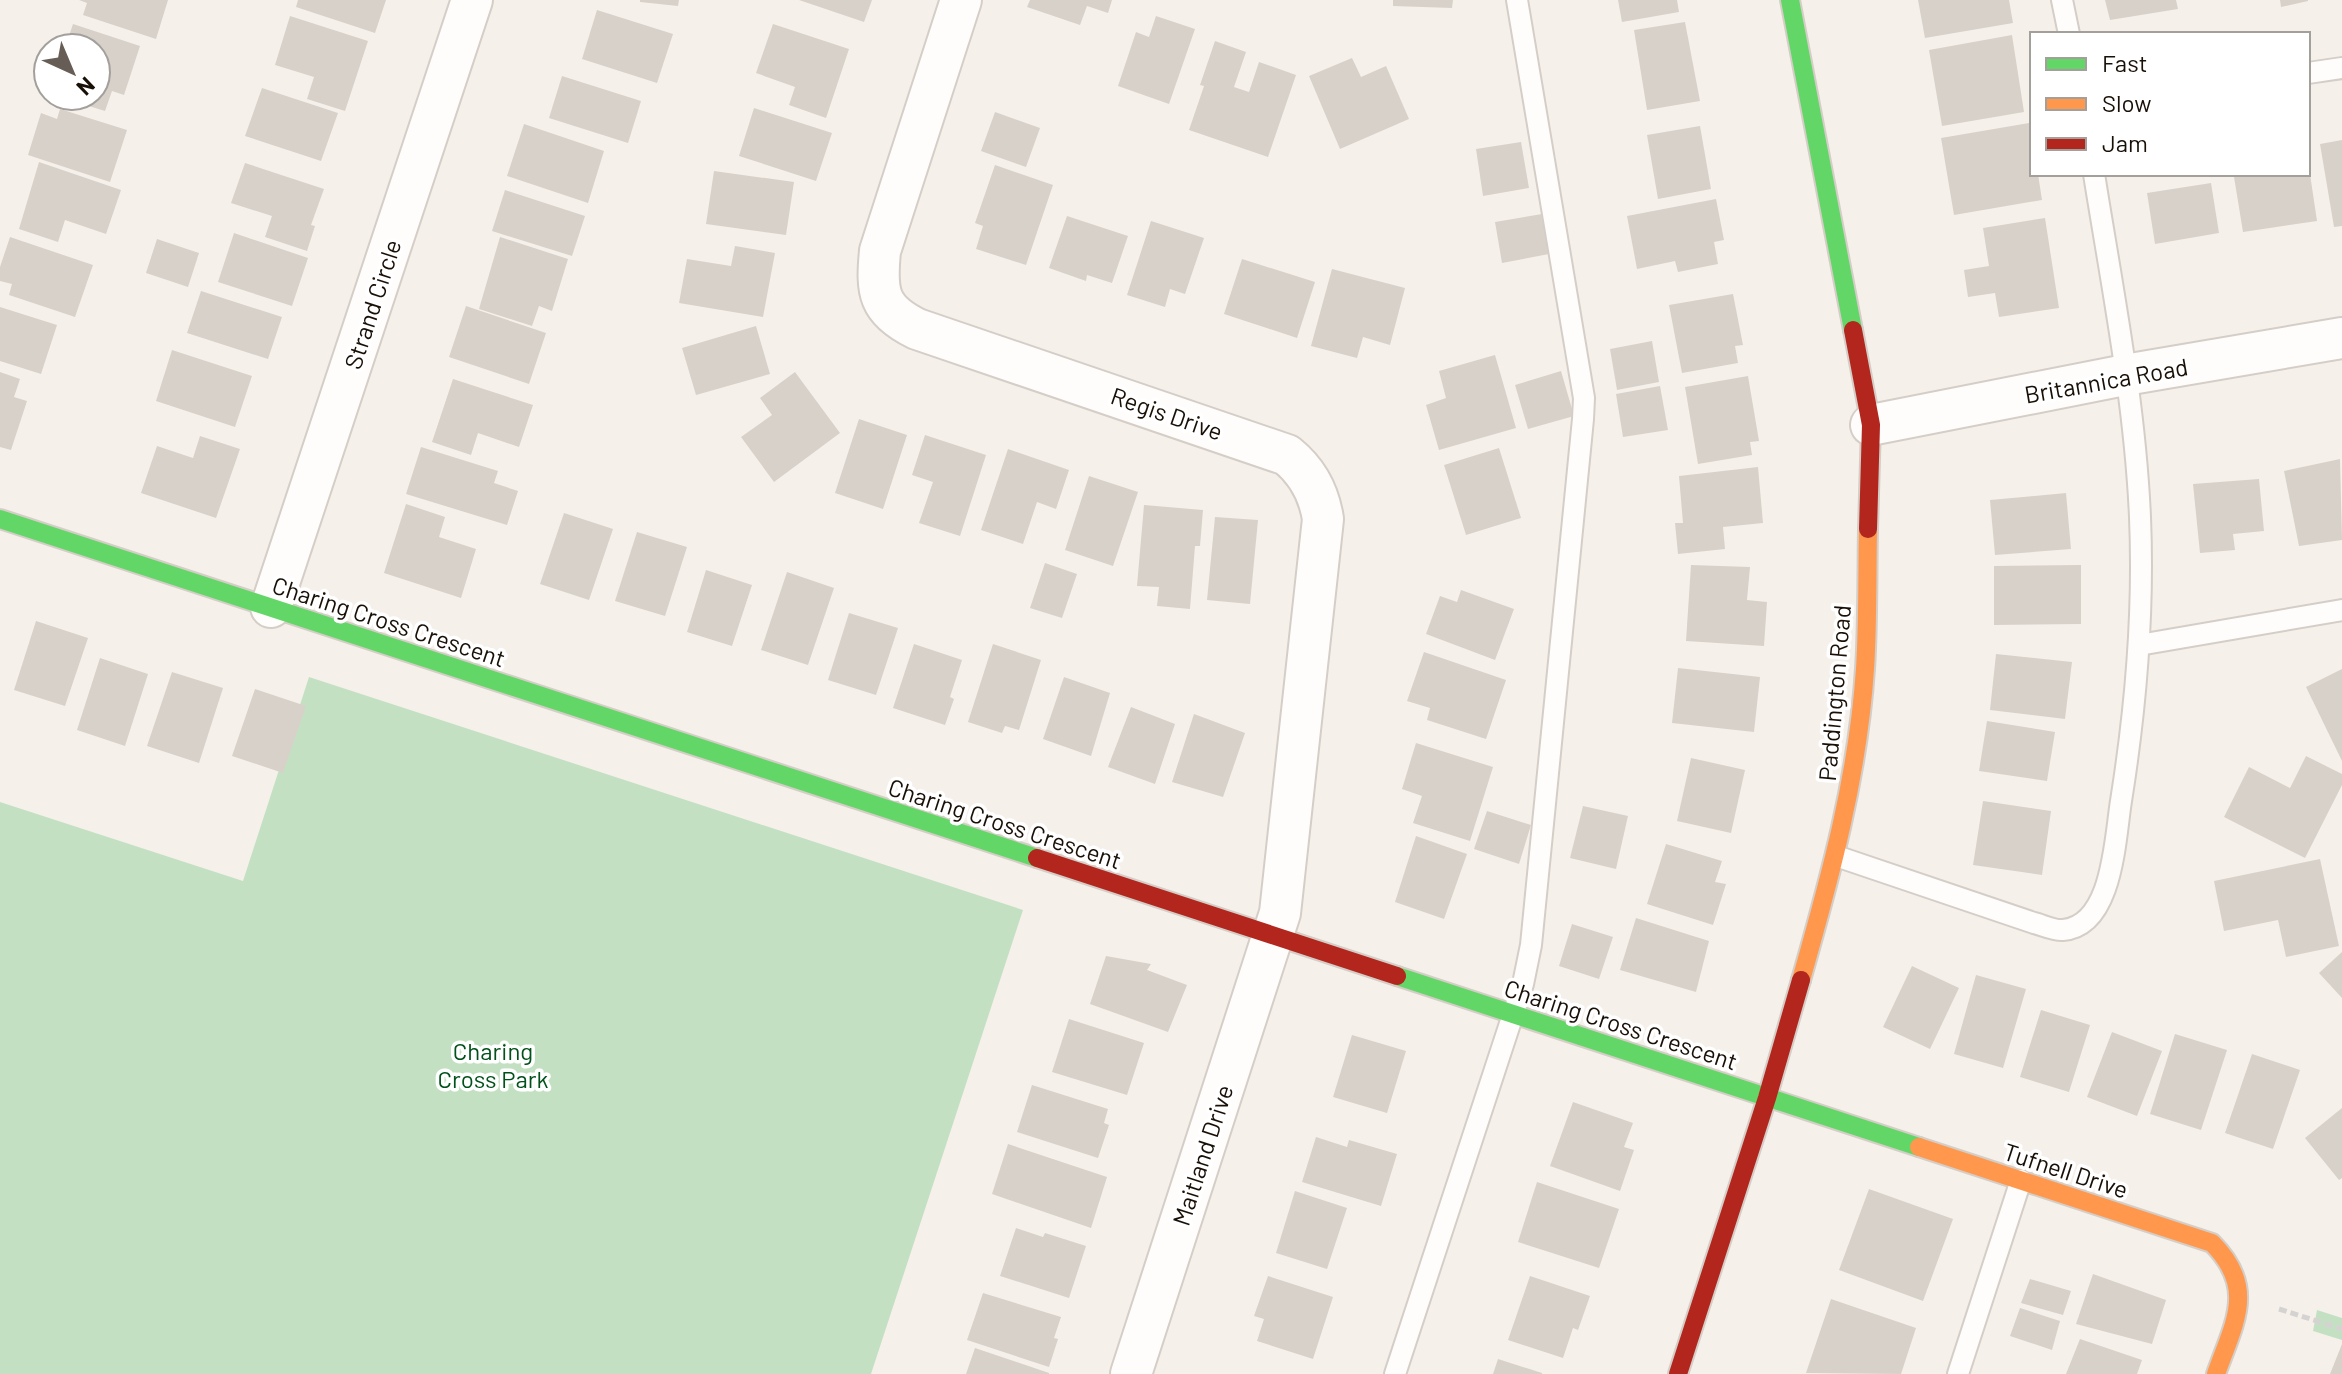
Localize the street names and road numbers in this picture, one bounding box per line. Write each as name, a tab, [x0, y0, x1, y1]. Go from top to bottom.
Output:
street label: Strand Circle	[337, 236, 407, 372]
street label: Britannica Road	[2022, 351, 2190, 409]
street label: Regis Drive	[1107, 380, 1227, 446]
street label: Charing Cross Crescent	[269, 570, 509, 672]
street label: Paddington Road	[1812, 604, 1856, 782]
street label: Charing Cross Crescent	[885, 772, 1125, 874]
street label: Charing Cross Crescent	[1501, 973, 1741, 1075]
street label: Maitland Drive	[1166, 1081, 1238, 1229]
street label: Tufnell Drive	[2000, 1136, 2132, 1204]

